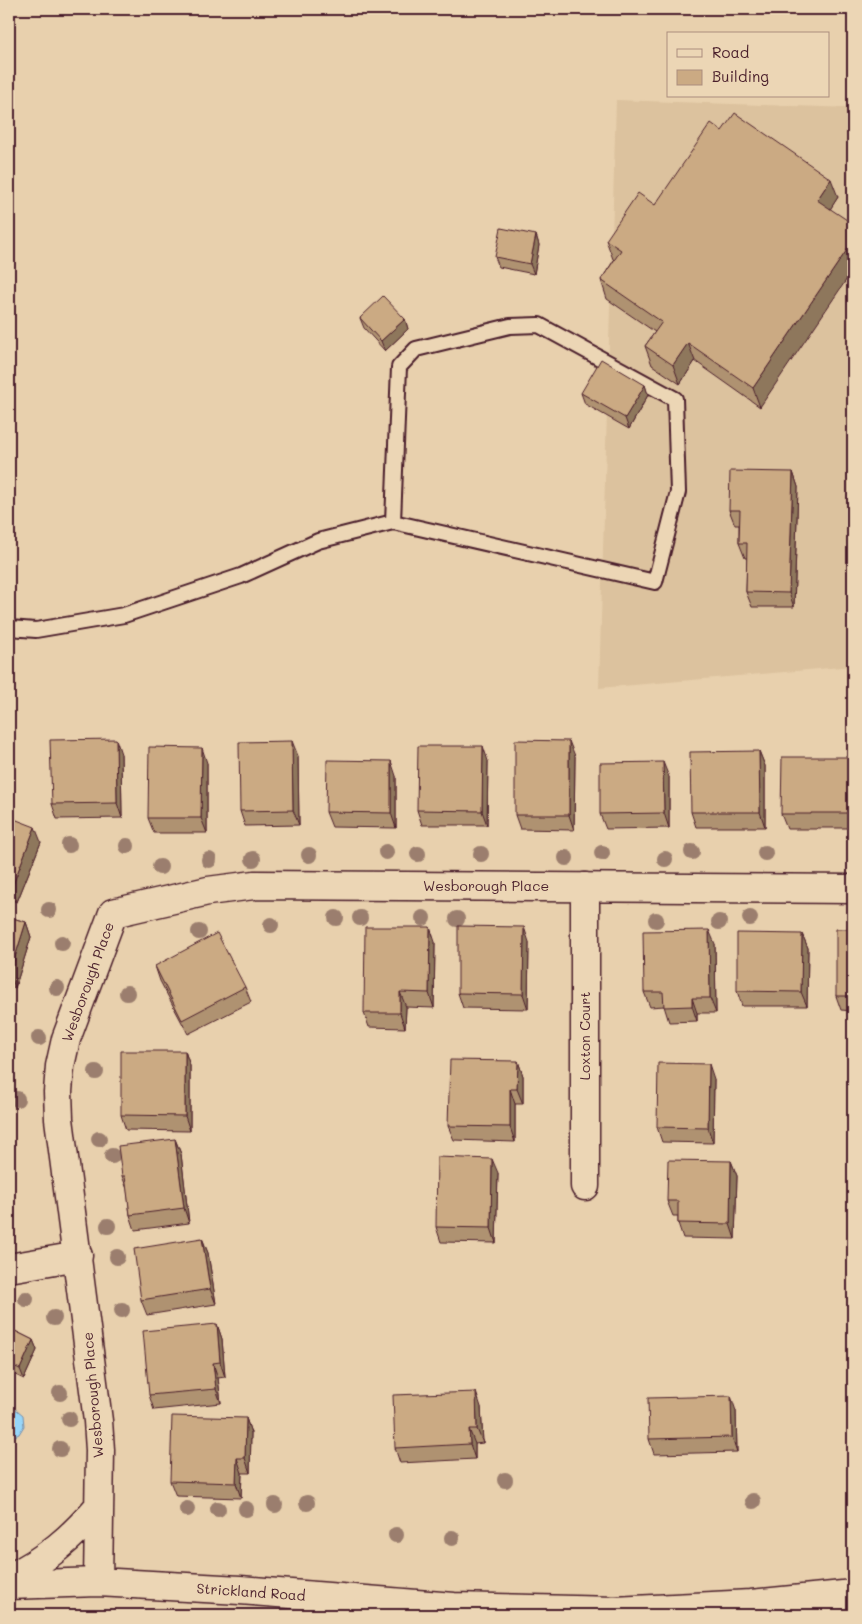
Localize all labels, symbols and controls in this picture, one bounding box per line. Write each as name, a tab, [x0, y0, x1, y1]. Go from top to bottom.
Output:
legend	[667, 32, 830, 98]
text: Road	[712, 42, 749, 62]
text: Building	[712, 66, 769, 86]
street label: Wesborough Place	[423, 876, 549, 895]
street label: Wesborough Place	[57, 919, 118, 1044]
street label: Loxton Court	[575, 992, 594, 1080]
street label: Wesborough Place	[78, 1331, 107, 1459]
street label: Strickland Road	[196, 1578, 306, 1605]

